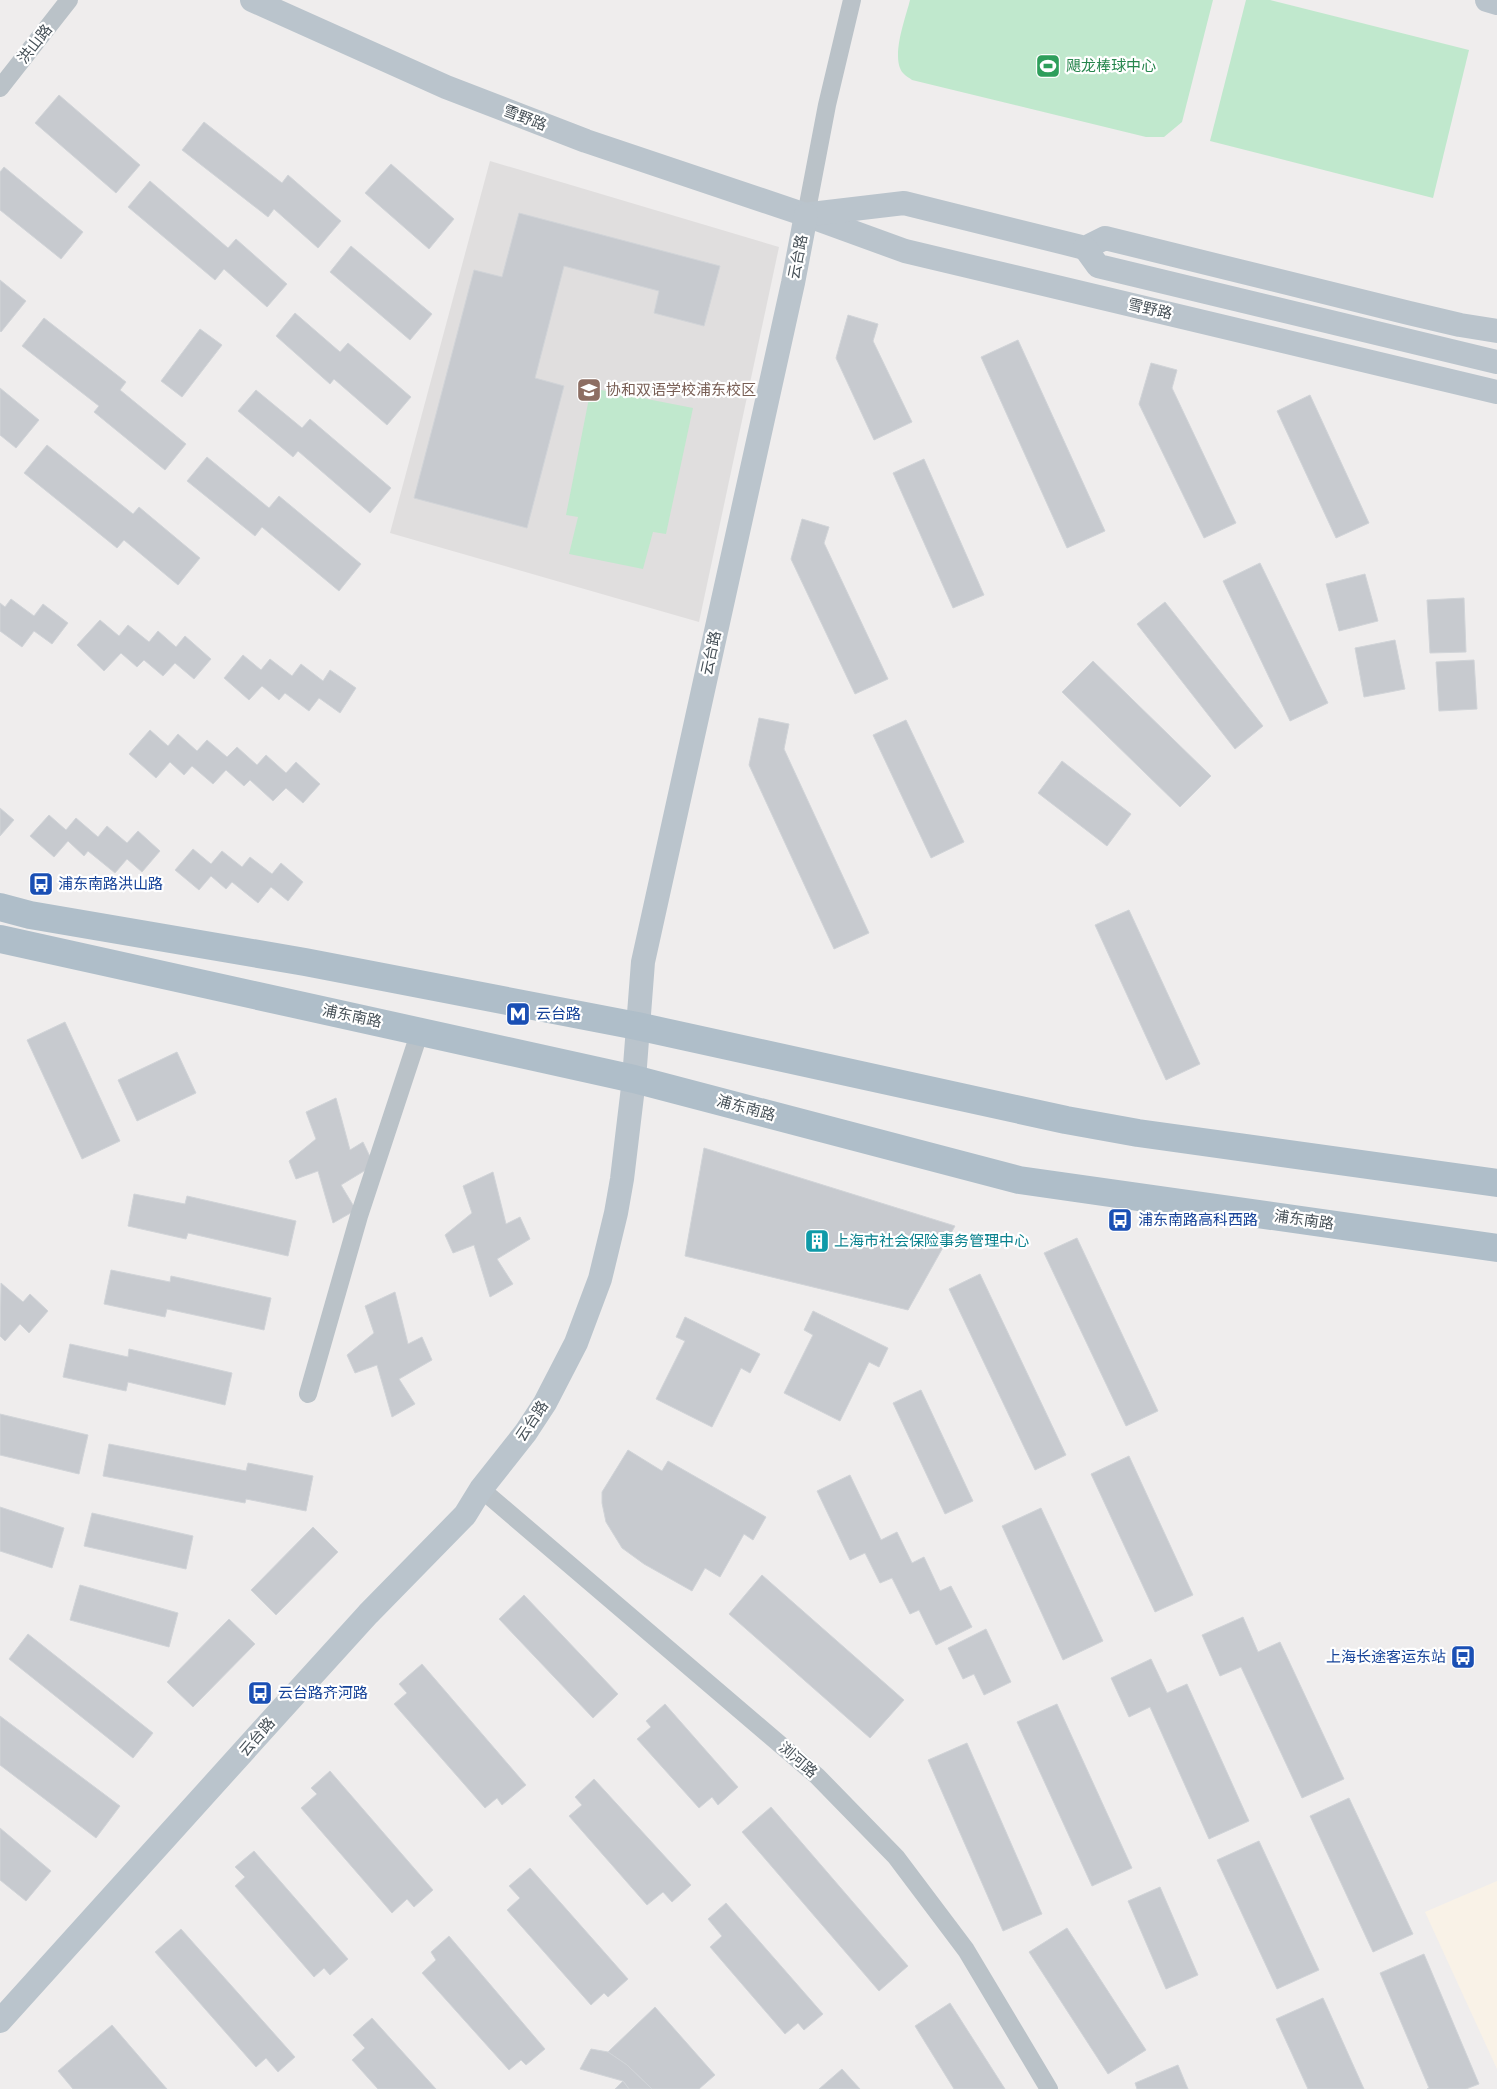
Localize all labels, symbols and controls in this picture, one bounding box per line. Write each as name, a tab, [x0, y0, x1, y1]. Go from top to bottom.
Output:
street label: 洪山路	[14, 21, 56, 67]
sports icon: 飓龙棒球中心	[1035, 53, 1061, 79]
place label: 飓龙棒球中心	[1066, 57, 1156, 75]
street label: 雪野路	[501, 102, 549, 134]
street label: 云台路	[785, 233, 811, 281]
street label: 雪野路	[1126, 295, 1174, 323]
school or university icon: 协和双语学校浦东校区	[576, 377, 602, 403]
place label: 协和双语学校浦东校区	[606, 381, 756, 399]
street label: 云台路	[698, 629, 724, 677]
bus stop icon: 浦东南路洪山路	[28, 871, 54, 897]
place label: 浦东南路洪山路	[58, 875, 163, 893]
street label: 浦东南路	[321, 1001, 383, 1031]
metro station icon: 云台路	[505, 1001, 531, 1027]
place label: 云台路	[536, 1005, 581, 1023]
street label: 浦东南路	[715, 1092, 777, 1124]
bus stop icon: 浦东南路高科西路	[1107, 1207, 1133, 1233]
street label: 浦东南路	[1273, 1207, 1335, 1233]
place label: 浦东南路高科西路	[1138, 1211, 1258, 1229]
building icon: 上海市社会保险事务管理中心	[804, 1228, 830, 1254]
place label: 上海市社会保险事务管理中心	[834, 1232, 1029, 1250]
street label: 云台路	[512, 1397, 552, 1445]
bus stop icon: 上海长途客运东站	[1450, 1644, 1476, 1670]
place label: 上海长途客运东站	[1326, 1648, 1446, 1666]
bus stop icon: 云台路齐河路	[247, 1680, 273, 1706]
place label: 云台路齐河路	[278, 1684, 368, 1702]
street label: 云台路	[235, 1714, 279, 1760]
street label: 浏河路	[775, 1738, 821, 1782]

